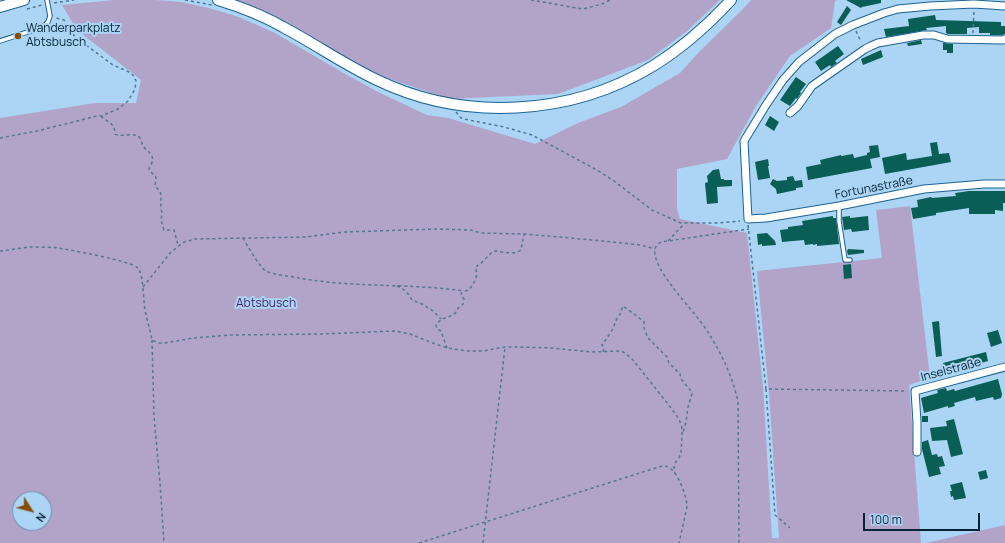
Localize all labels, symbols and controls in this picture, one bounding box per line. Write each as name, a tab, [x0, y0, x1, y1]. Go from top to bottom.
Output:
place label: Wanderparkplatz Abtsbusch	[26, 22, 121, 50]
marker: Wanderparkplatz Abtsbusch	[13, 31, 23, 41]
street label: Fortunastraße	[834, 173, 914, 203]
park label: Abtsbusch	[236, 297, 296, 311]
street label: Inselstraße	[919, 355, 983, 385]
north arrow	[12, 491, 52, 531]
scale bar	[865, 505, 982, 531]
text: N	[33, 510, 50, 525]
text: 100 m	[870, 511, 902, 528]

